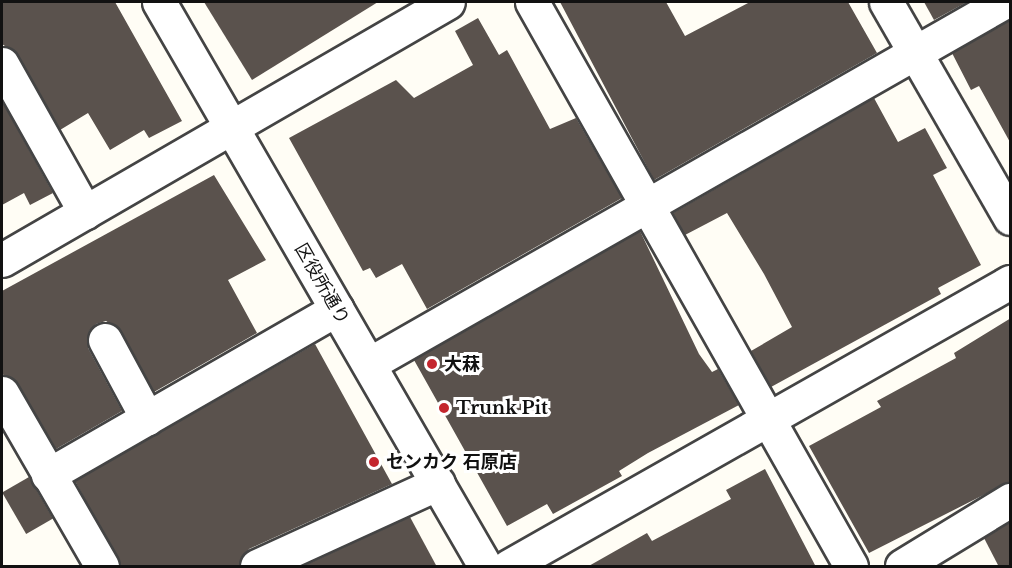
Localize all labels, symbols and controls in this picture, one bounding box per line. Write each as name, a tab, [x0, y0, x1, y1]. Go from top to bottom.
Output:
street label: 区役所通り	[290, 240, 354, 328]
place label: 大菻	[444, 353, 480, 375]
marker: 大菻	[425, 357, 439, 371]
place label: Trunk Pit	[456, 397, 548, 419]
marker: Trunk Pit	[437, 401, 451, 415]
place label: センカク 石原店	[386, 451, 517, 473]
marker: センカク 石原店	[367, 455, 381, 469]

